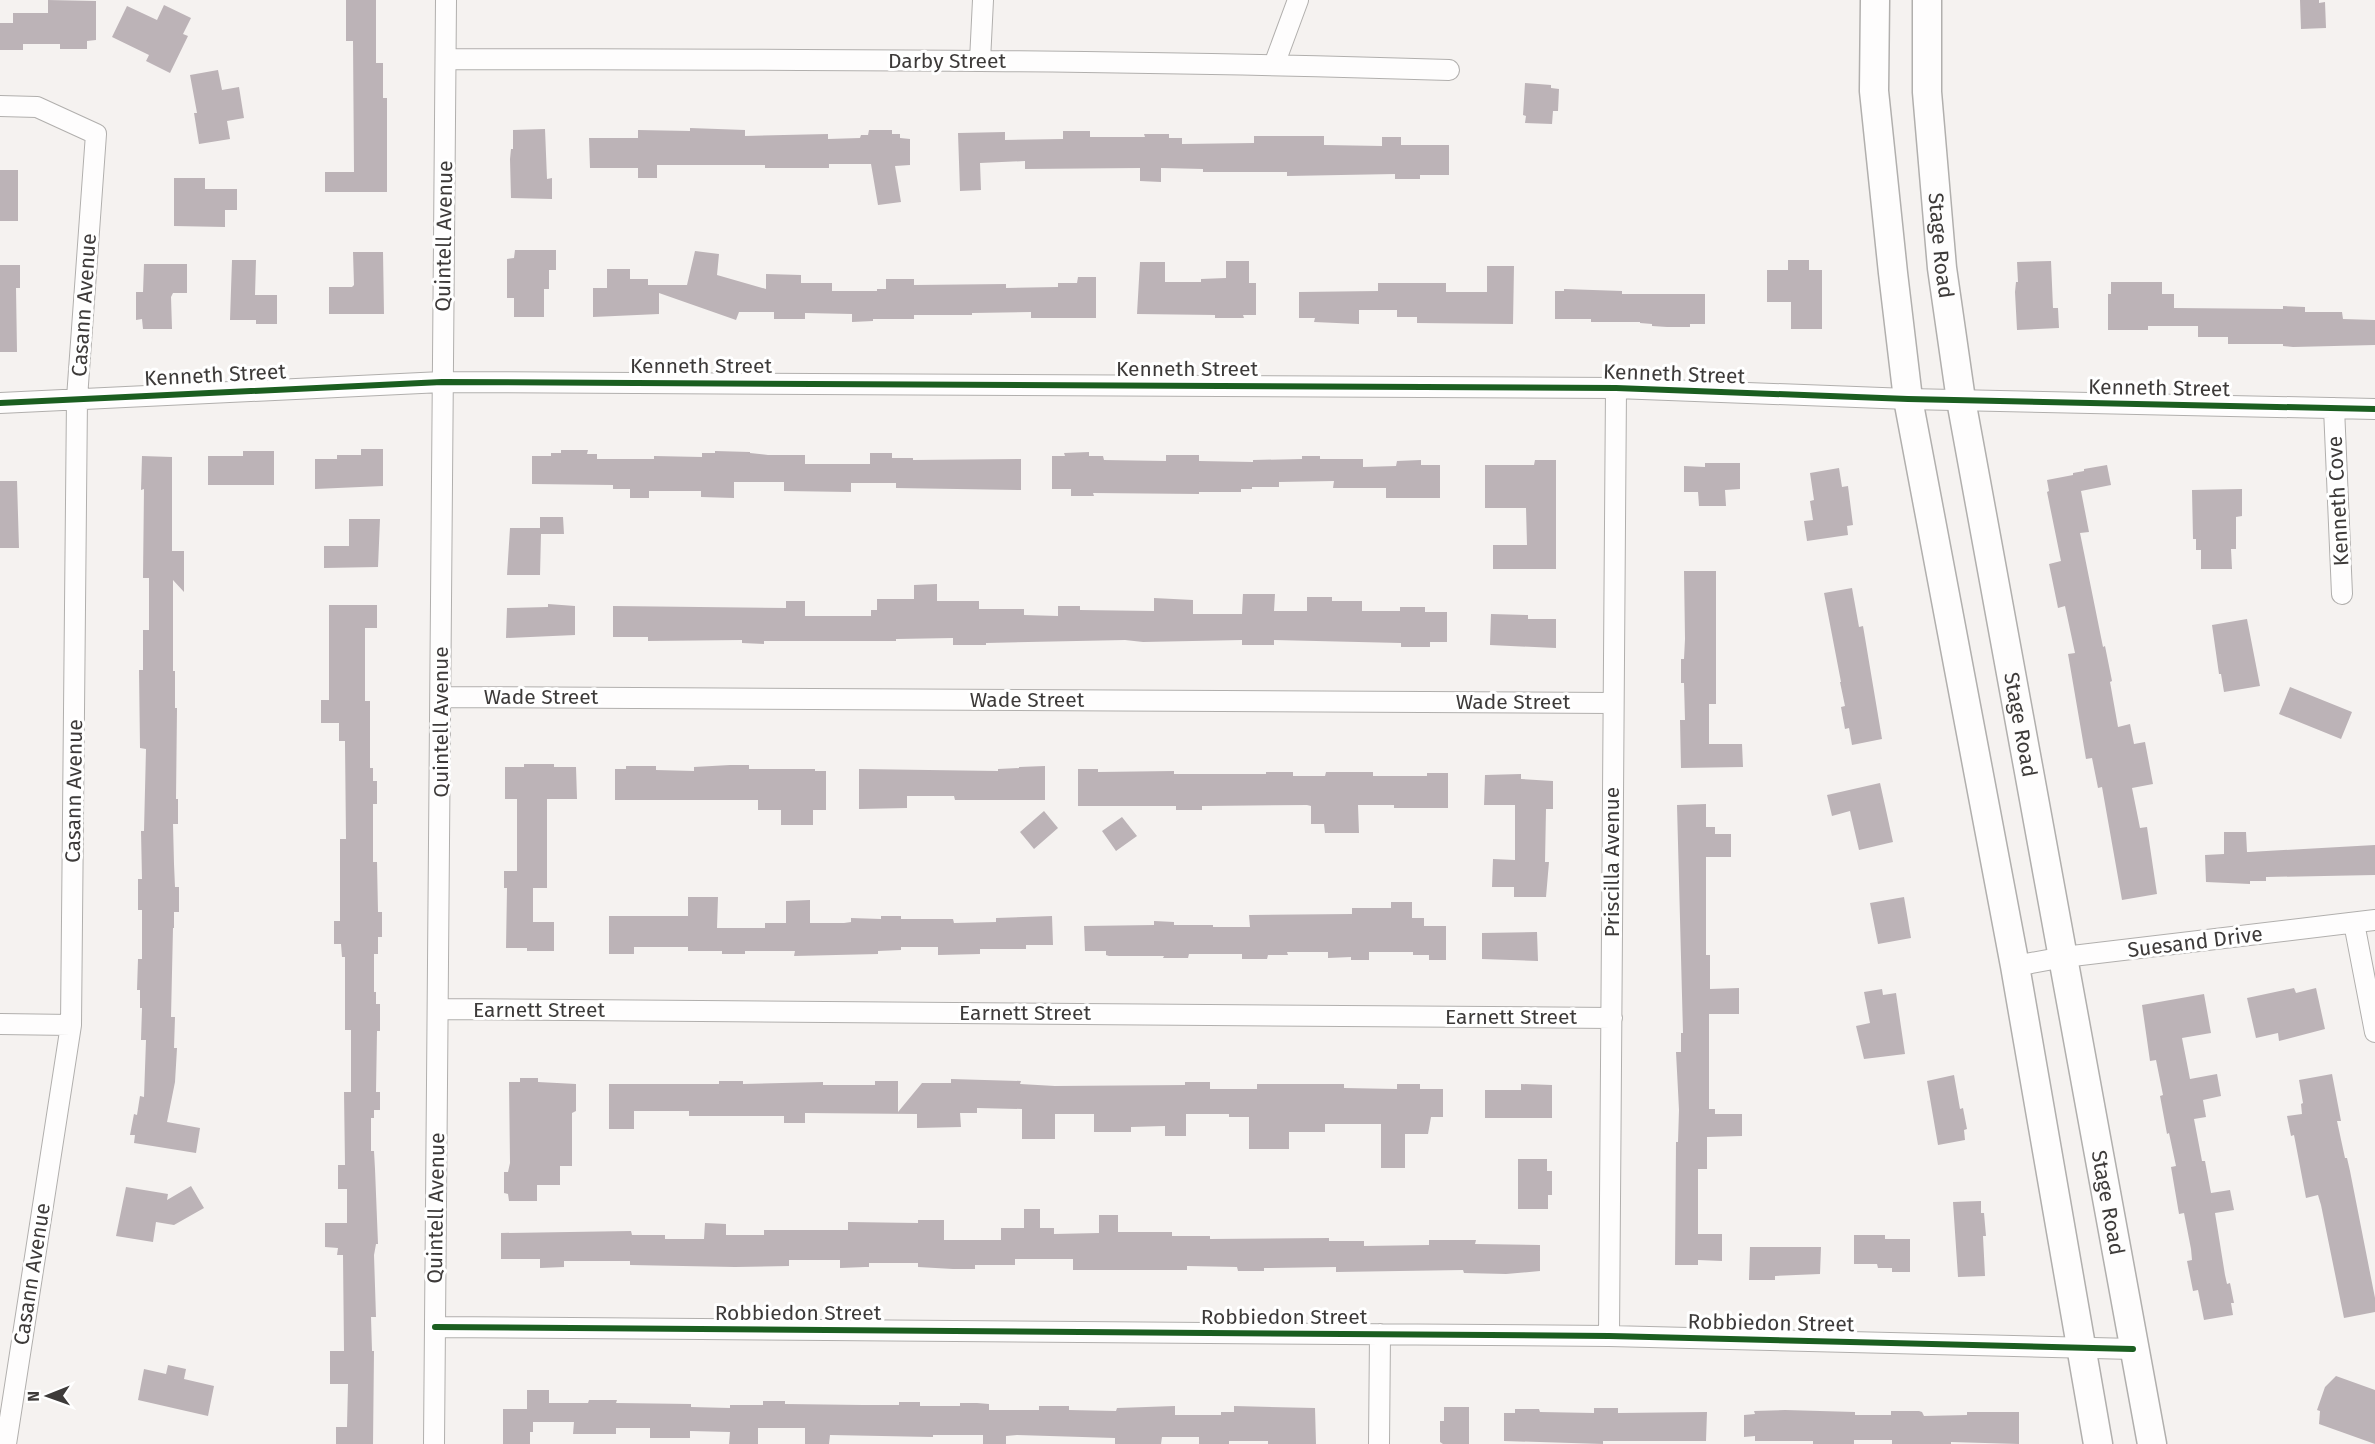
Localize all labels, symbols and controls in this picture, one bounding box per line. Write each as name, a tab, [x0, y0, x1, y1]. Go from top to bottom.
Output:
street label: Darby Street	[888, 48, 1006, 74]
street label: Quintell Avenue	[430, 160, 458, 312]
street label: Stage Road	[1923, 191, 1959, 300]
street label: Casann Avenue	[66, 232, 102, 378]
street label: Kenneth Street	[630, 353, 772, 379]
street label: Kenneth Street	[1116, 356, 1258, 382]
street label: Kenneth Street	[143, 358, 287, 392]
street label: Kenneth Street	[1603, 359, 1746, 389]
street label: Kenneth Street	[2088, 374, 2231, 402]
street label: Kenneth Cove	[2322, 435, 2354, 567]
street label: Quintell Avenue	[428, 646, 454, 798]
street label: Stage Road	[1998, 670, 2043, 779]
street label: Wade Street	[484, 684, 599, 710]
street label: Wade Street	[970, 687, 1085, 713]
street label: Wade Street	[1456, 689, 1571, 715]
street label: Casann Avenue	[60, 719, 88, 863]
street label: Priscilla Avenue	[1599, 787, 1625, 937]
street label: Suesand Drive	[2126, 921, 2264, 963]
street label: Earnett Street	[473, 997, 605, 1023]
street label: Earnett Street	[959, 1000, 1091, 1026]
street label: Earnett Street	[1445, 1004, 1577, 1030]
street label: Quintell Avenue	[422, 1132, 450, 1284]
street label: Stage Road	[2086, 1148, 2130, 1257]
street label: Casann Avenue	[8, 1201, 56, 1347]
street label: Robbiedon Street	[715, 1300, 882, 1326]
street label: Robbiedon Street	[1201, 1304, 1368, 1330]
street label: Robbiedon Street	[1687, 1309, 1855, 1337]
north arrow	[18, 1366, 78, 1426]
text: N	[24, 1391, 43, 1402]

